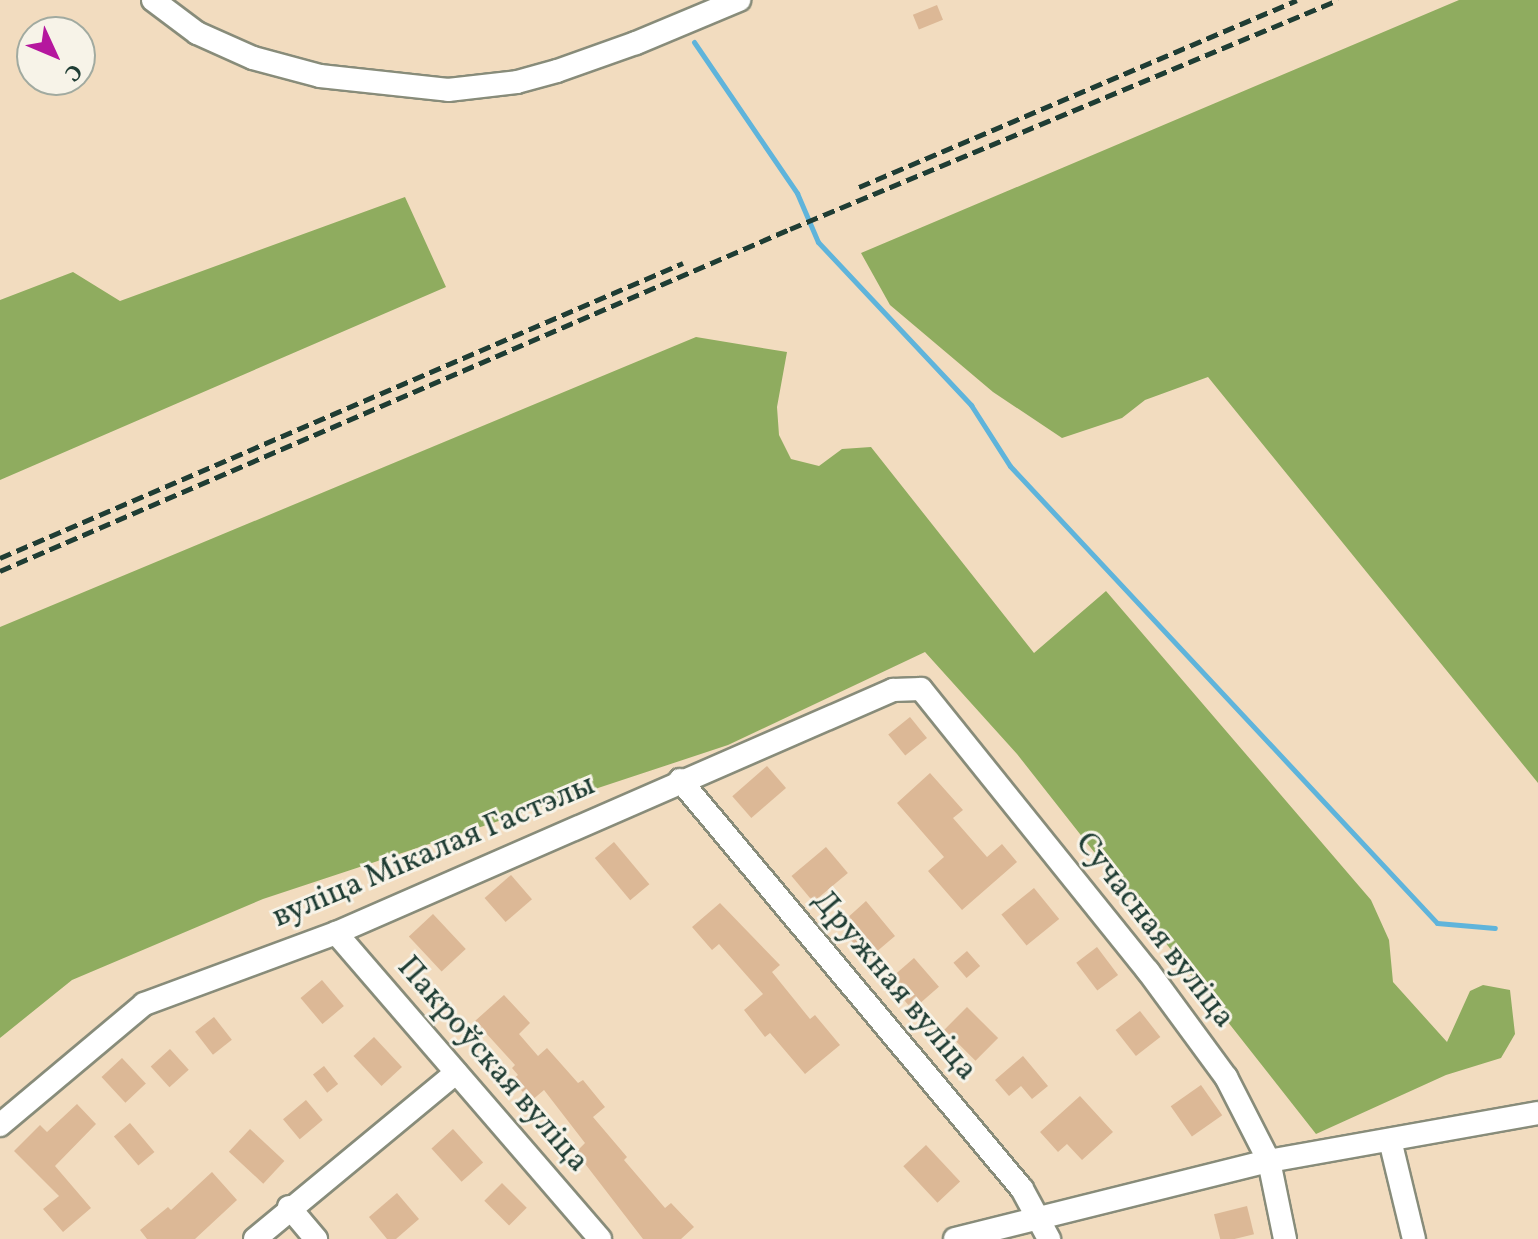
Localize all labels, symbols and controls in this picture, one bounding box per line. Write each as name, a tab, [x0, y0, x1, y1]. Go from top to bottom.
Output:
north arrow	[16, 16, 96, 96]
text: С	[56, 56, 88, 87]
street label: вуліца Мікалая Гастэлы	[267, 767, 601, 937]
street label: Сучасная вуліца	[1066, 826, 1242, 1036]
street label: Дружная вуліца	[803, 883, 985, 1089]
street label: Пакроўская вуліца	[388, 949, 596, 1181]

